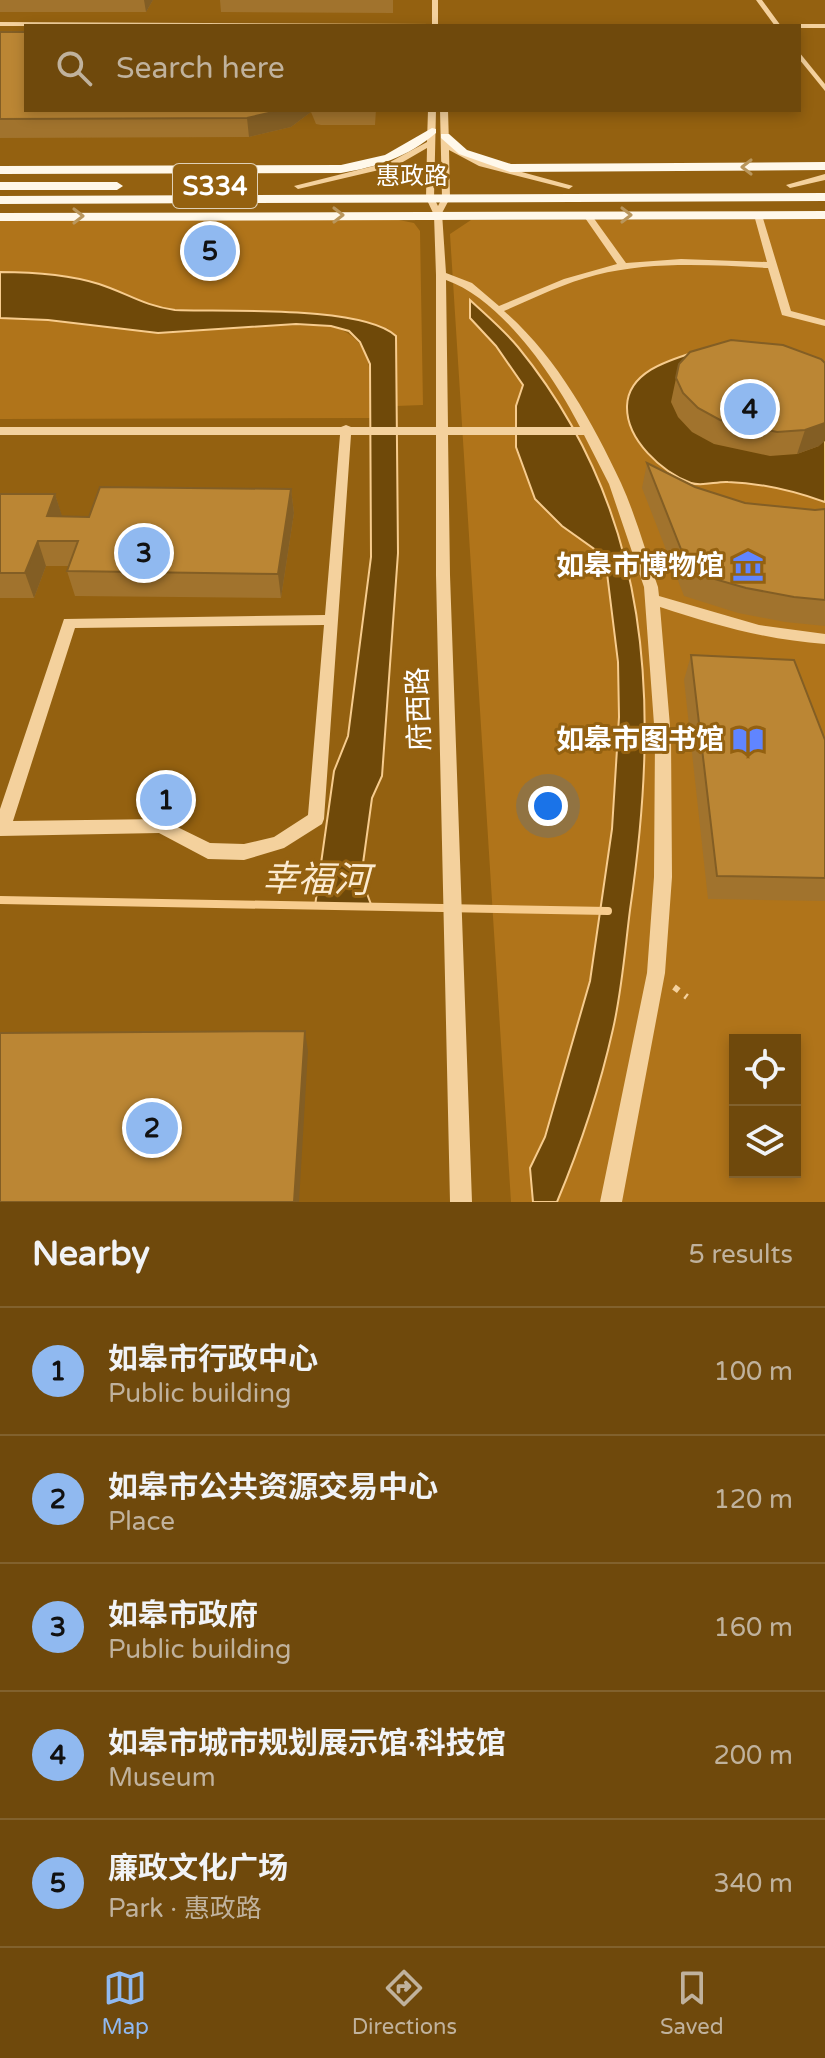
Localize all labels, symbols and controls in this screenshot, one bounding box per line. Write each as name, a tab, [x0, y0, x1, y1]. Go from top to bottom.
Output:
search box	[24, 24, 801, 112]
icon: search	[52, 46, 96, 90]
text: Search here	[116, 50, 285, 87]
one-way arrow	[740, 158, 753, 176]
street label: 惠政路	[376, 162, 448, 191]
road number: S334	[173, 164, 257, 208]
one-way arrow	[332, 206, 345, 224]
one-way arrow	[620, 206, 633, 224]
one-way arrow	[72, 207, 85, 225]
pin: 5	[184, 221, 236, 281]
pin: 4	[724, 379, 776, 439]
pin: 3	[118, 523, 170, 583]
place label: 如皋市博物馆	[556, 549, 724, 583]
museum icon: 如皋市博物馆	[731, 549, 765, 583]
street label: 府西路	[401, 666, 437, 752]
place label: 如皋市图书馆	[556, 723, 724, 757]
library icon: 如皋市图书馆	[731, 723, 765, 757]
pin: 1	[140, 770, 192, 830]
your location	[528, 786, 568, 826]
water label: 幸福河	[262, 858, 376, 903]
map controls	[729, 1034, 801, 1178]
button: locate	[729, 1034, 801, 1106]
pin: 2	[126, 1098, 178, 1158]
button: layers	[729, 1106, 801, 1178]
text: Nearby	[32, 1234, 150, 1275]
text: 5 results	[688, 1239, 793, 1270]
text: 如皋市行政中心	[108, 1341, 318, 1378]
text: 1	[50, 1356, 66, 1387]
text: 100 m	[713, 1356, 793, 1387]
text: Public building	[108, 1378, 291, 1409]
text: 如皋市公共资源交易中心	[108, 1469, 438, 1506]
text: 2	[50, 1484, 66, 1515]
text: 120 m	[713, 1484, 793, 1515]
text: Place	[108, 1506, 175, 1537]
text: 如皋市政府	[108, 1597, 258, 1634]
text: 3	[50, 1612, 66, 1643]
text: 160 m	[713, 1612, 793, 1643]
text: Public building	[108, 1634, 291, 1665]
text: 如皋市城市规划展示馆·科技馆	[108, 1725, 506, 1762]
text: 4	[50, 1740, 66, 1771]
text: 200 m	[713, 1740, 793, 1771]
text: Museum	[108, 1762, 216, 1793]
text: 廉政文化广场	[108, 1850, 288, 1887]
text: 5	[50, 1868, 66, 1899]
text: 340 m	[713, 1868, 793, 1899]
text: Park · 惠政路	[108, 1893, 262, 1924]
tab: Map	[101, 1966, 149, 2040]
tab: Directions	[352, 1966, 457, 2040]
tab: Saved	[660, 1966, 724, 2040]

